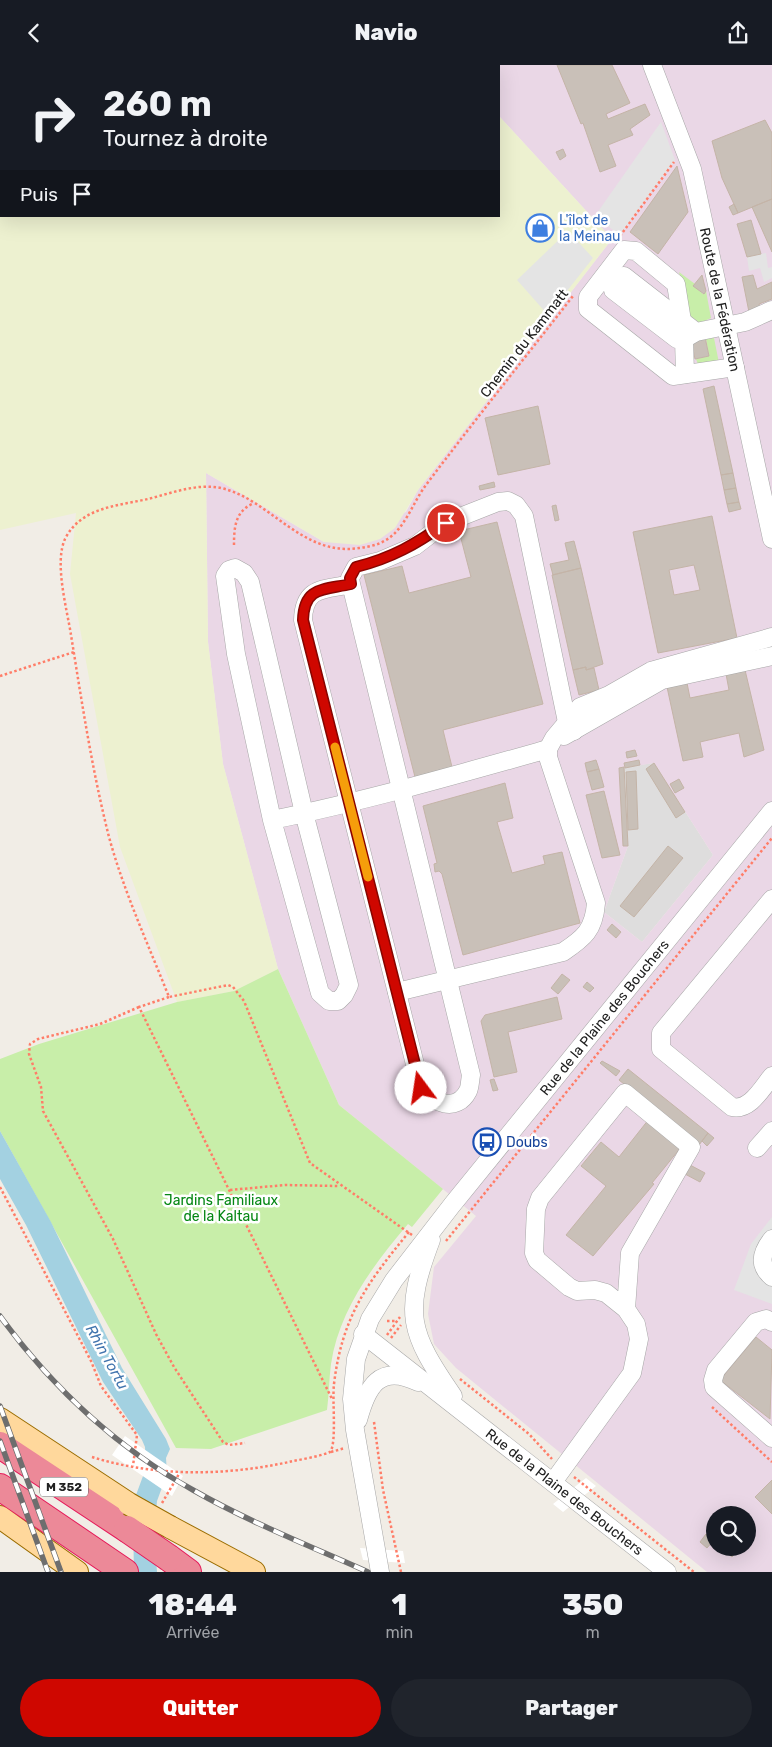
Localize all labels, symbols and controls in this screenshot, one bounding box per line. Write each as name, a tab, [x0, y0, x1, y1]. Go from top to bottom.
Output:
icon: back	[20, 19, 48, 47]
text: Navio	[355, 19, 417, 46]
icon: share	[724, 19, 752, 47]
text: 260 m	[103, 83, 212, 125]
icon: right	[20, 85, 85, 150]
text: Tournez à droite	[103, 125, 268, 152]
icon: arrive	[68, 180, 96, 208]
text: Puis	[20, 183, 58, 206]
place label: L'îlot de la Meinau	[559, 212, 621, 245]
shop icon: L'îlot de la Meinau	[525, 213, 555, 243]
street label: Route de la Fédération	[696, 226, 744, 373]
street label: Chemin du Kammatt	[477, 285, 572, 401]
pin	[425, 502, 467, 544]
icon: arrive	[432, 509, 460, 537]
street label: Rue de la Plaine des Bouchers	[536, 937, 673, 1099]
position arrow	[394, 1061, 446, 1113]
bus stop icon: Doubs	[472, 1127, 502, 1157]
place label: Doubs	[506, 1134, 548, 1151]
park label: Jardins Familiaux de la Kaltau	[164, 1192, 279, 1225]
water label: Rhin Tortu	[82, 1321, 132, 1393]
street label: Rue de la Plaine des Bouchers	[482, 1425, 647, 1559]
road number: M 352	[40, 1477, 88, 1496]
map controls	[706, 1506, 756, 1556]
button: search	[706, 1506, 756, 1556]
text: 18:44	[149, 1587, 237, 1623]
text: 1	[392, 1587, 407, 1623]
text: 350	[562, 1587, 623, 1623]
text: Arrivée	[166, 1623, 219, 1642]
text: min	[386, 1623, 413, 1642]
text: m	[586, 1623, 600, 1642]
button: Quitter	[20, 1679, 381, 1737]
button: Partager	[391, 1679, 752, 1737]

